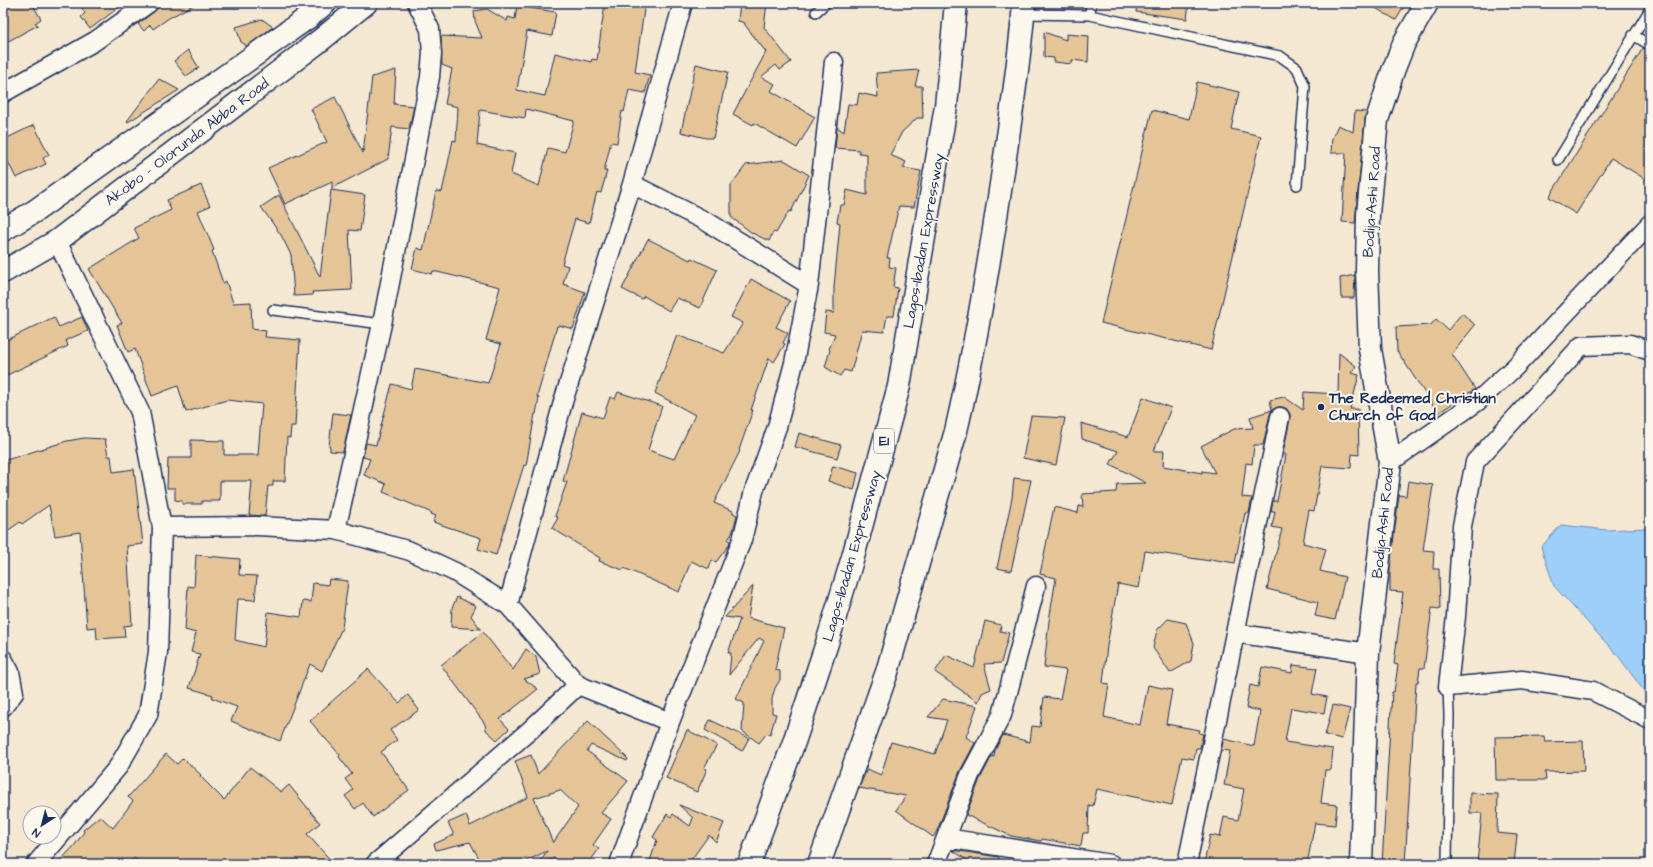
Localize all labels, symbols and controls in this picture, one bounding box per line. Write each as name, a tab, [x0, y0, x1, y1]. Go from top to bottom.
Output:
street label: Akobo - Olorunda Abba Road	[100, 73, 274, 211]
street label: Bodija-Ashi Road	[1358, 145, 1386, 258]
street label: Lagos-Ibadan Expressway	[898, 152, 951, 330]
place label: The Redeemed Christian Church of God	[1328, 388, 1496, 426]
marker: The Redeemed Christian Church of God	[1316, 402, 1326, 412]
road number: E1	[874, 429, 894, 453]
street label: Bodija-Ashi Road	[1367, 466, 1399, 579]
street label: Lagos-Ibadan Expressway	[817, 468, 887, 644]
north arrow	[22, 805, 62, 845]
text: N	[29, 825, 44, 841]

